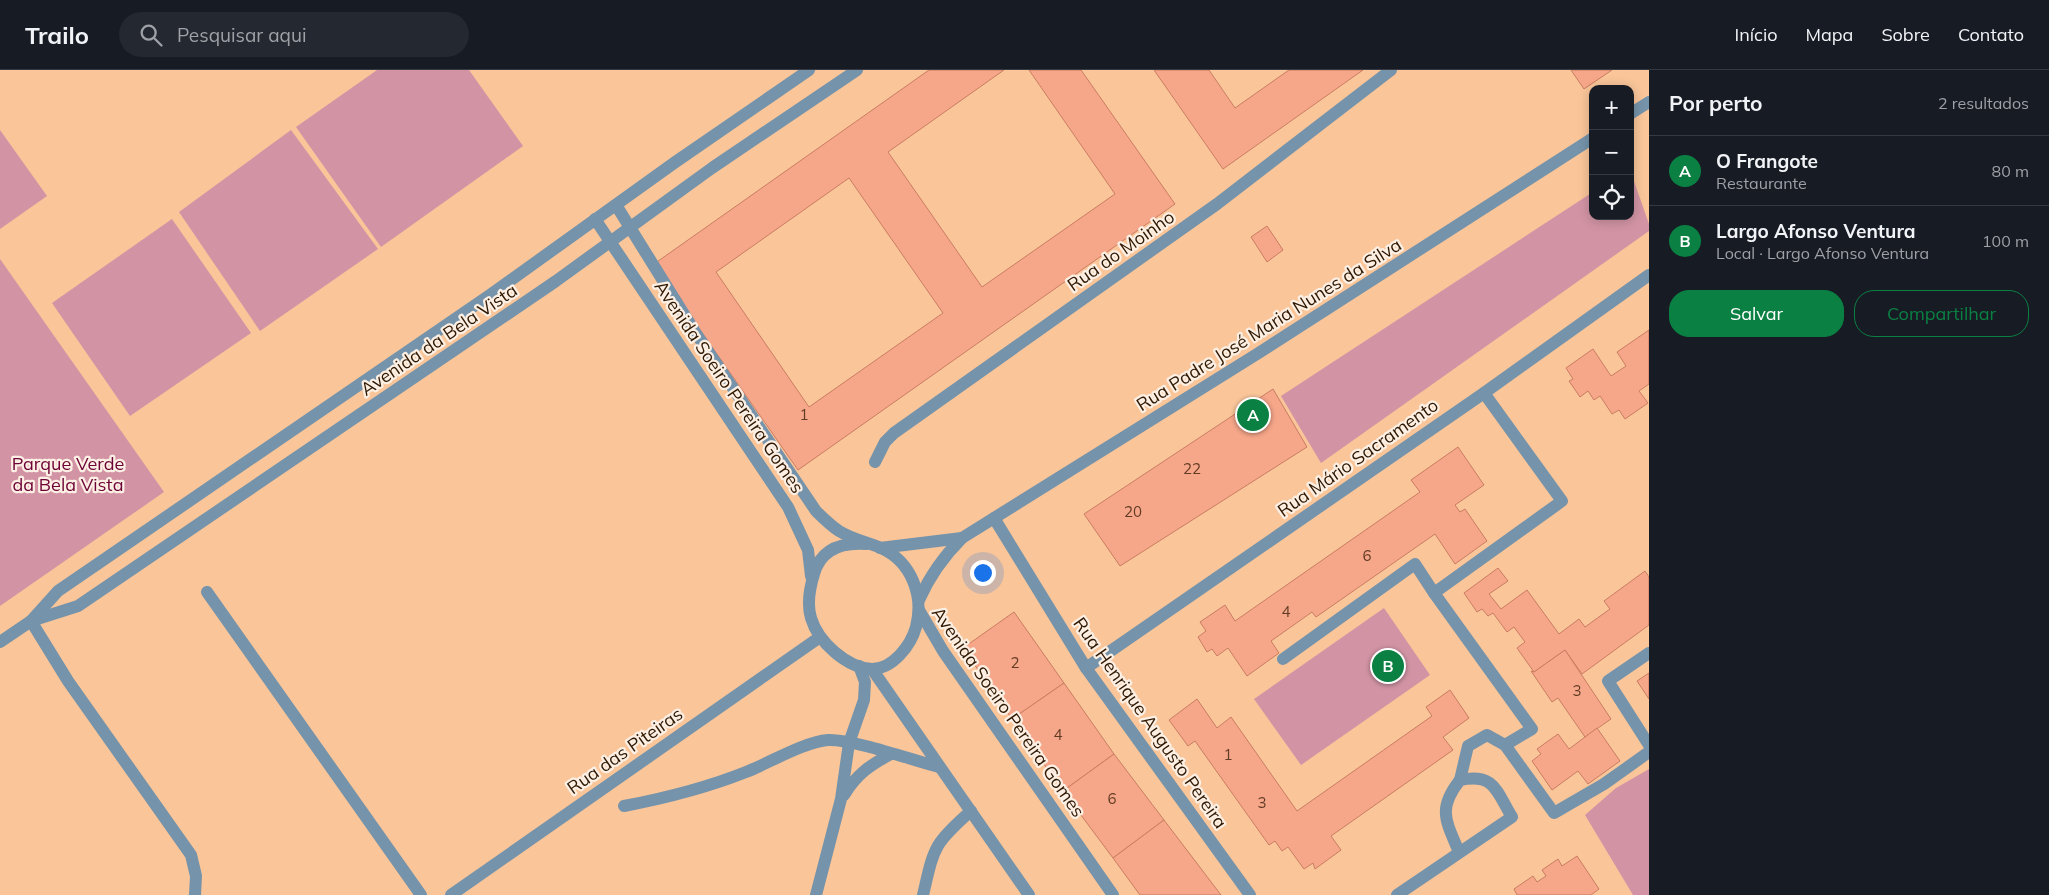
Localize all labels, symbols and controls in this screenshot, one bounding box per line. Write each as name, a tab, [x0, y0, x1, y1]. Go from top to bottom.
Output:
search box	[119, 12, 469, 57]
text: Trailo	[25, 20, 89, 50]
icon: search	[137, 21, 165, 49]
text: Pesquisar aqui	[177, 23, 306, 47]
text: Início	[1735, 23, 1778, 46]
text: Mapa	[1806, 23, 1853, 46]
text: Sobre	[1881, 23, 1930, 46]
text: Contato	[1958, 23, 2024, 46]
map controls	[1589, 85, 1634, 220]
button: +	[1589, 85, 1634, 130]
text: Por perto	[1669, 90, 1763, 116]
text: 2 resultados	[1938, 93, 2029, 113]
button: −	[1589, 130, 1634, 175]
text: O Frangote	[1716, 149, 1818, 173]
text: A	[1679, 161, 1691, 181]
text: 80 m	[1992, 161, 2029, 181]
text: Restaurante	[1716, 173, 1807, 193]
button: locate	[1589, 175, 1634, 220]
street label: Rua do Moinho	[1063, 205, 1179, 296]
text: Largo Afonso Ventura	[1716, 219, 1916, 243]
text: B	[1679, 231, 1691, 251]
text: 100 m	[1982, 231, 2029, 251]
street label: Rua Padre José Maria Nunes da Silva	[1132, 233, 1406, 416]
text: Local · Largo Afonso Ventura	[1716, 243, 1929, 263]
street label: Avenida Soeiro Pereira Gomes	[650, 276, 809, 497]
street label: Avenida da Bela Vista	[356, 279, 521, 401]
button: Salvar	[1669, 290, 1844, 337]
button: Compartilhar	[1854, 290, 2029, 337]
street label: Rua Mário Sacramento	[1273, 393, 1443, 522]
pin: A	[1237, 396, 1269, 434]
house number: 1	[799, 405, 809, 424]
park label: Parque Verde da Bela Vista	[12, 452, 124, 496]
house number: 22	[1183, 459, 1201, 478]
house number: 20	[1124, 502, 1142, 521]
house number: 6	[1362, 546, 1372, 565]
your location	[970, 560, 996, 586]
street label: Avenida Soeiro Pereira Gomes	[927, 602, 1090, 821]
house number: 4	[1281, 602, 1291, 621]
street label: Rua Henrique Augusto Pereira	[1069, 613, 1232, 833]
pin: B	[1372, 647, 1404, 685]
house number: 2	[1010, 653, 1020, 672]
house number: 3	[1572, 681, 1582, 700]
street label: Rua das Piteiras	[562, 702, 687, 799]
house number: 4	[1053, 725, 1063, 744]
house number: 1	[1223, 745, 1233, 764]
house number: 6	[1107, 789, 1117, 808]
house number: 3	[1257, 793, 1267, 812]

